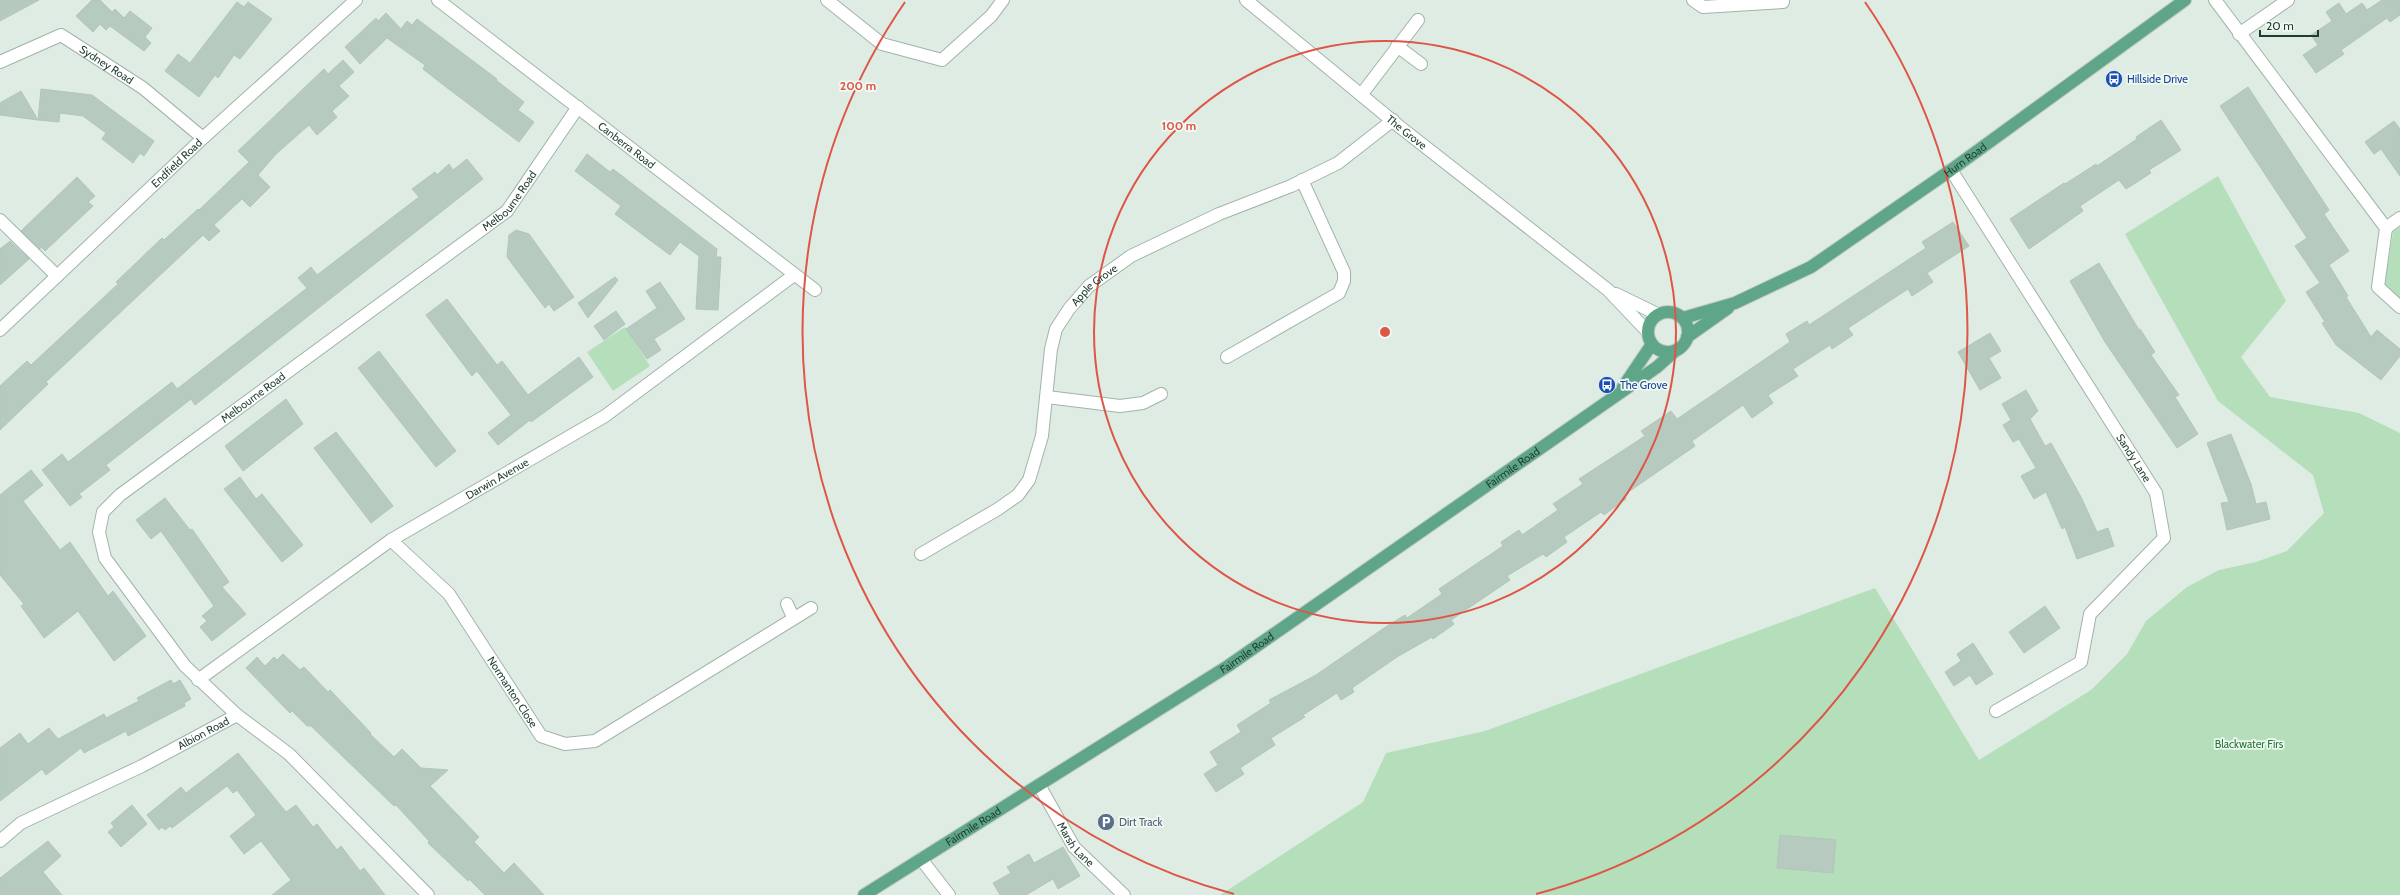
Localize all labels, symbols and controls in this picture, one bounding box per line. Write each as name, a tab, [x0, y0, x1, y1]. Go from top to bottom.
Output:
scale bar	[2260, 12, 2318, 38]
text: 20 m	[2266, 18, 2294, 33]
street label: Sydney Road	[77, 42, 136, 87]
bus stop icon: Hillside Drive	[2104, 69, 2124, 89]
place label: Hillside Drive	[2127, 72, 2188, 86]
text: 200 m	[840, 78, 876, 93]
street label: The Grove	[1384, 112, 1430, 153]
text: 100 m	[1162, 118, 1196, 133]
street label: Canberra Road	[595, 119, 658, 172]
street label: Endfield Road	[148, 136, 205, 190]
street label: Hurn Road	[1941, 140, 1989, 180]
street label: Melbourne Road	[479, 168, 539, 234]
street label: Apple Grove	[1068, 261, 1120, 309]
centre of rings	[1378, 325, 1392, 339]
street label: Melbourne Road	[218, 369, 288, 426]
bus stop icon: The Grove	[1597, 375, 1617, 395]
place label: The Grove	[1620, 378, 1668, 392]
street label: Sandy Lane	[2113, 431, 2154, 485]
street label: Fairmile Road	[1483, 444, 1542, 491]
street label: Darwin Avenue	[463, 455, 531, 502]
street label: Fairmile Road	[1217, 629, 1277, 676]
street label: Normanton Close	[484, 654, 541, 731]
street label: Albion Road	[175, 714, 231, 753]
park label: Blackwater Firs	[2215, 737, 2284, 751]
street label: Fairmile Road	[943, 804, 1003, 849]
parking icon: Dirt Track	[1096, 812, 1116, 832]
place label: Dirt Track	[1119, 815, 1162, 829]
street label: Marsh Lane	[1054, 819, 1097, 870]

